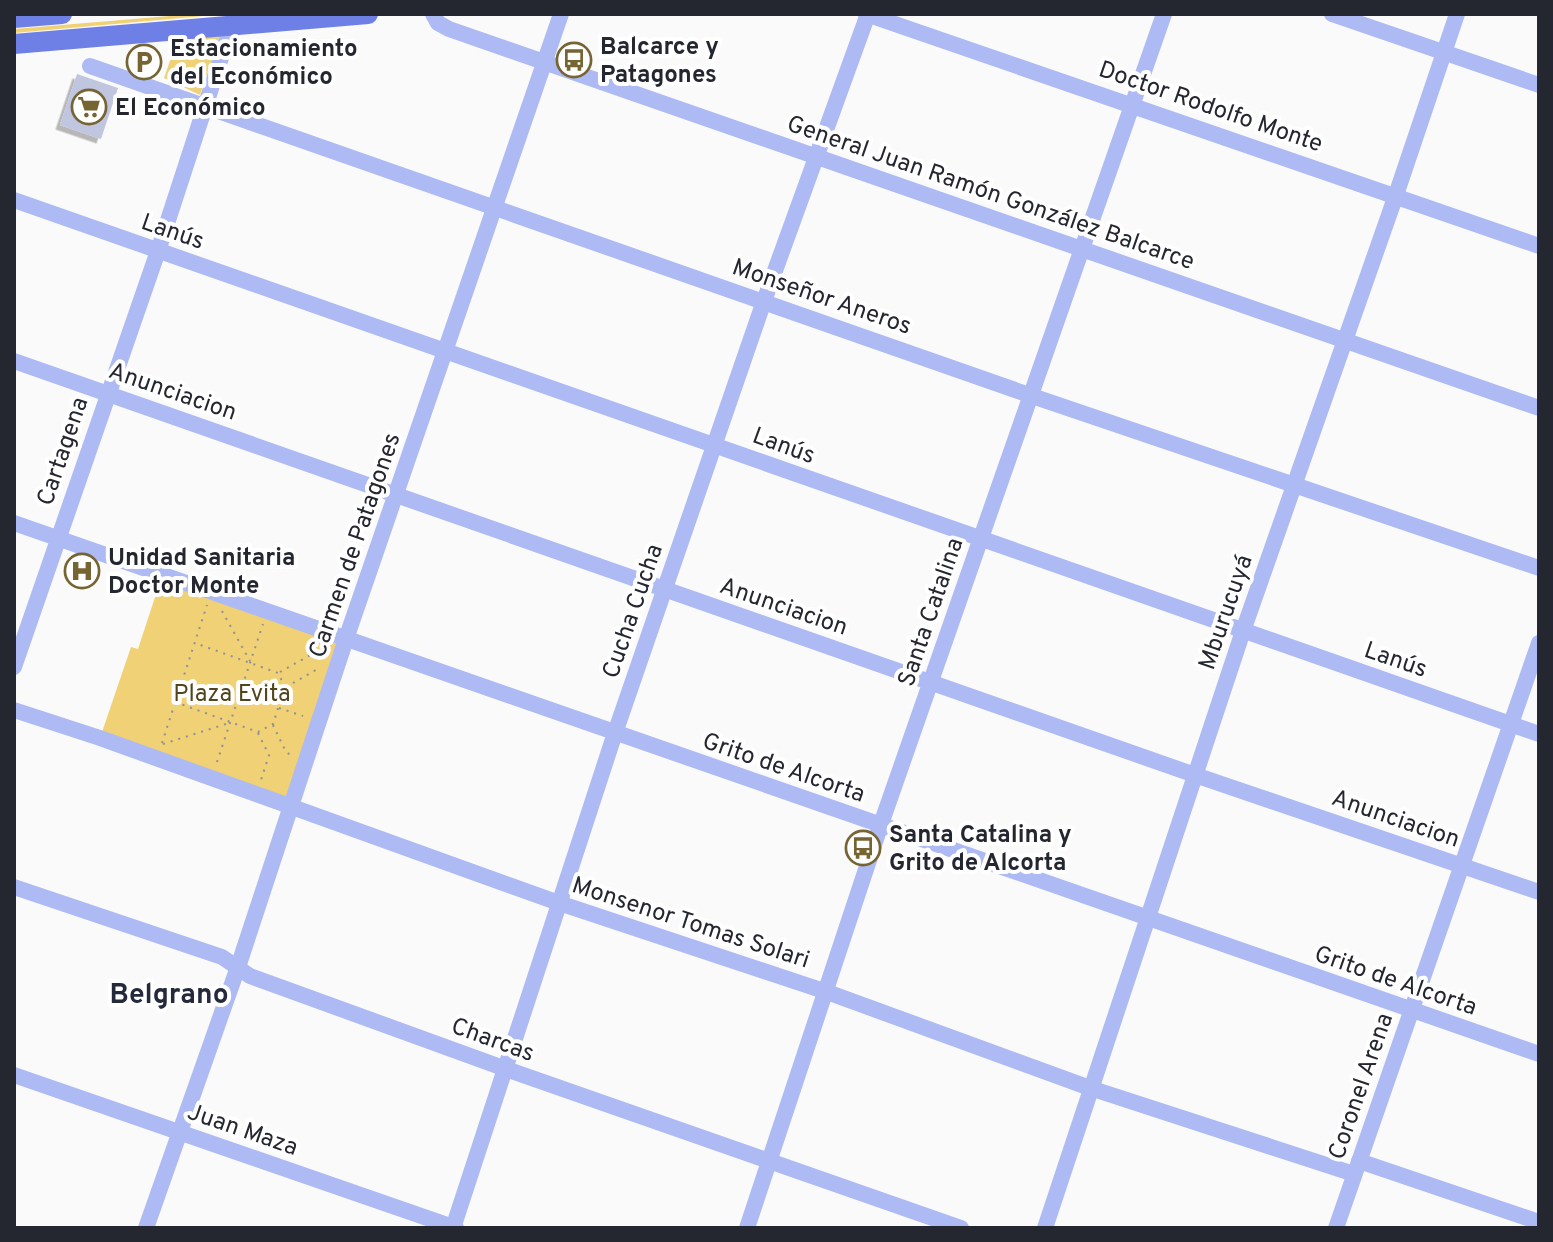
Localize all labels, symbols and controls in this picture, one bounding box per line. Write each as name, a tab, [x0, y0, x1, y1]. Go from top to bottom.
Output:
place label: Balcarce y Patagones	[600, 33, 719, 91]
place label: Estacionamiento del Económico	[170, 35, 358, 93]
bus stop icon: Balcarce y Patagones	[555, 41, 593, 79]
parking icon: Estacionamiento del Económico	[125, 43, 163, 81]
street label: Doctor Rodolfo Monte	[1094, 55, 1326, 160]
supermarket icon: El Económico	[70, 88, 108, 126]
place label: El Económico	[115, 94, 266, 124]
street label: General Juan Ramón González Balcarce	[783, 110, 1198, 278]
street label: Lanús	[137, 208, 208, 258]
street label: Monseñor Aneros	[728, 253, 915, 343]
street label: Anunciacion	[104, 357, 240, 429]
street label: Cartagena	[31, 393, 96, 510]
street label: Lanús	[748, 422, 819, 472]
street label: Carmen de Patagones	[303, 429, 408, 662]
street label: Santa Catalina	[892, 534, 971, 691]
street label: Cucha Cucha	[597, 541, 671, 683]
place label: Unidad Sanitaria Doctor Monte	[108, 544, 295, 602]
street label: Mburucuyá	[1193, 551, 1261, 674]
hospital icon: Unidad Sanitaria Doctor Monte	[63, 552, 101, 590]
street label: Anunciacion	[715, 572, 851, 644]
street label: Lanús	[1360, 636, 1431, 686]
park label: Plaza Evita	[173, 680, 291, 710]
street label: Grito de Alcorta	[698, 727, 869, 811]
street label: Anunciacion	[1327, 784, 1463, 856]
place label: Santa Catalina y Grito de Alcorta	[889, 821, 1072, 879]
bus stop icon: Santa Catalina y Grito de Alcorta	[844, 829, 882, 867]
street label: Monsenor Tomas Solari	[568, 871, 813, 977]
street label: Grito de Alcorta	[1310, 940, 1481, 1024]
district label: Belgrano	[109, 978, 229, 1014]
street label: Coronel Arena	[1323, 1009, 1401, 1164]
street label: Charcas	[447, 1012, 538, 1070]
street label: Juan Maza	[183, 1098, 302, 1164]

